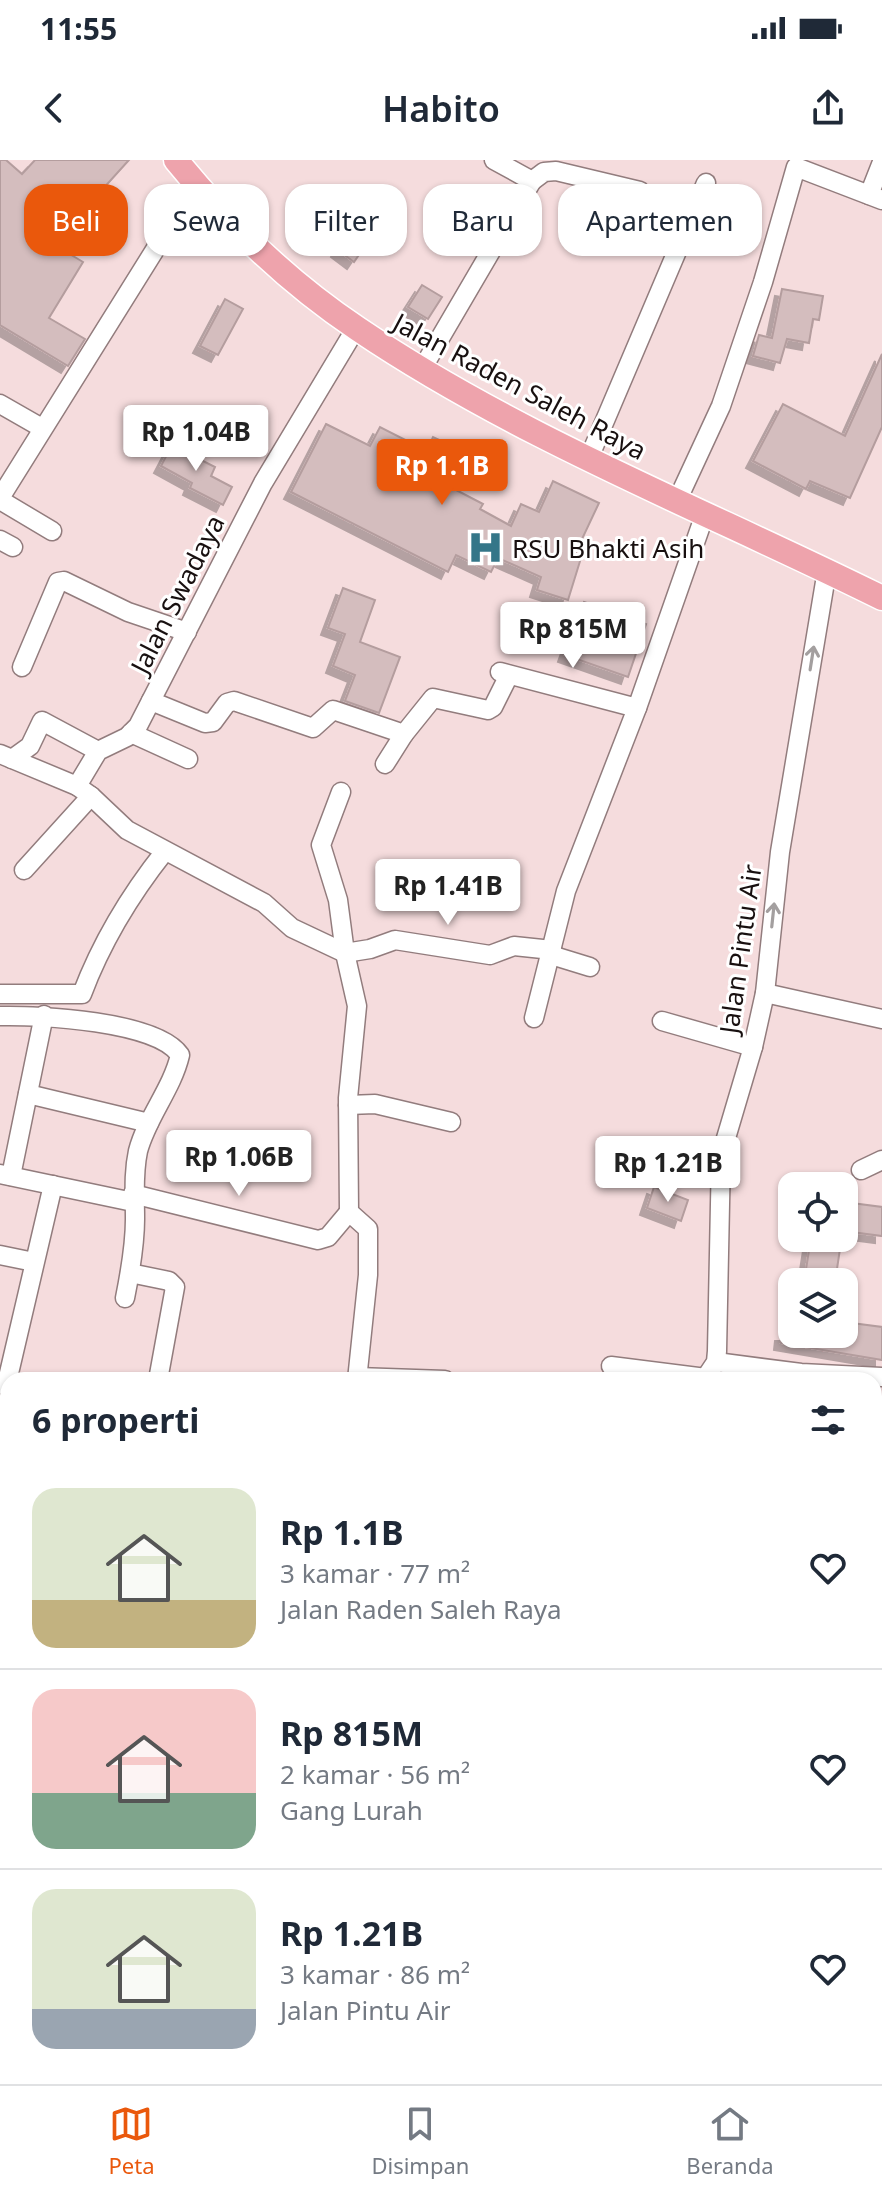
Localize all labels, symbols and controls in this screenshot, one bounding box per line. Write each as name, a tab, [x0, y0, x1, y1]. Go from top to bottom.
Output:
text: 11:55	[40, 8, 117, 49]
text: Habito	[382, 84, 500, 133]
icon: back	[32, 86, 76, 130]
icon: share	[806, 86, 850, 130]
chip: Beli	[24, 184, 128, 256]
chip: Sewa	[144, 184, 269, 256]
chip: Filter	[285, 184, 407, 256]
chip: Baru	[423, 184, 542, 256]
chip: Apartemen	[558, 184, 762, 256]
street label: Jalan Raden Saleh Raya	[385, 303, 653, 468]
pin: Rp 1.04B	[113, 405, 279, 473]
text: Rp 1.04B	[141, 413, 251, 449]
pin: Rp 1.1B	[368, 439, 516, 507]
text: Rp 1.1B	[395, 447, 489, 483]
street label: Jalan Swadaya	[120, 509, 232, 682]
hospital icon: RSU Bhakti Asih	[467, 529, 505, 567]
place label: RSU Bhakti Asih	[512, 530, 704, 566]
pin: Rp 815M	[499, 602, 647, 670]
text: Rp 815M	[518, 610, 628, 646]
one-way arrow	[805, 646, 820, 671]
pin: Rp 1.41B	[365, 859, 531, 927]
street label: Jalan Pintu Air	[710, 862, 770, 1039]
text: Rp 1.41B	[393, 867, 503, 903]
one-way arrow	[766, 902, 781, 929]
pin: Rp 1.06B	[156, 1130, 322, 1198]
pin: Rp 1.21B	[585, 1136, 751, 1204]
text: Rp 1.06B	[184, 1138, 294, 1174]
text: Rp 1.21B	[613, 1144, 723, 1180]
map controls	[778, 1172, 858, 1348]
button: locate	[778, 1172, 858, 1252]
button: layers	[778, 1268, 858, 1348]
text: 6 properti	[32, 1397, 199, 1443]
icon: filters	[806, 1398, 850, 1442]
text: Rp 1.1B	[280, 1509, 404, 1555]
icon: home	[96, 1520, 192, 1616]
icon: heart	[806, 1546, 850, 1590]
text: 3 kamar · 77 m²	[280, 1555, 470, 1591]
text: Jalan Raden Saleh Raya	[280, 1591, 562, 1627]
text: Rp 815M	[280, 1710, 423, 1756]
icon: home	[96, 1721, 192, 1817]
icon: heart	[806, 1747, 850, 1791]
text: 2 kamar · 56 m²	[280, 1756, 470, 1792]
text: Gang Lurah	[280, 1792, 423, 1828]
text: Rp 1.21B	[280, 1910, 423, 1956]
icon: home	[96, 1921, 192, 2017]
icon: heart	[806, 1947, 850, 1991]
text: 3 kamar · 86 m²	[280, 1956, 470, 1992]
text: Jalan Pintu Air	[280, 1992, 451, 2028]
tab: Peta	[108, 2102, 154, 2180]
tab: Disimpan	[371, 2102, 469, 2180]
tab: Beranda	[686, 2102, 774, 2180]

